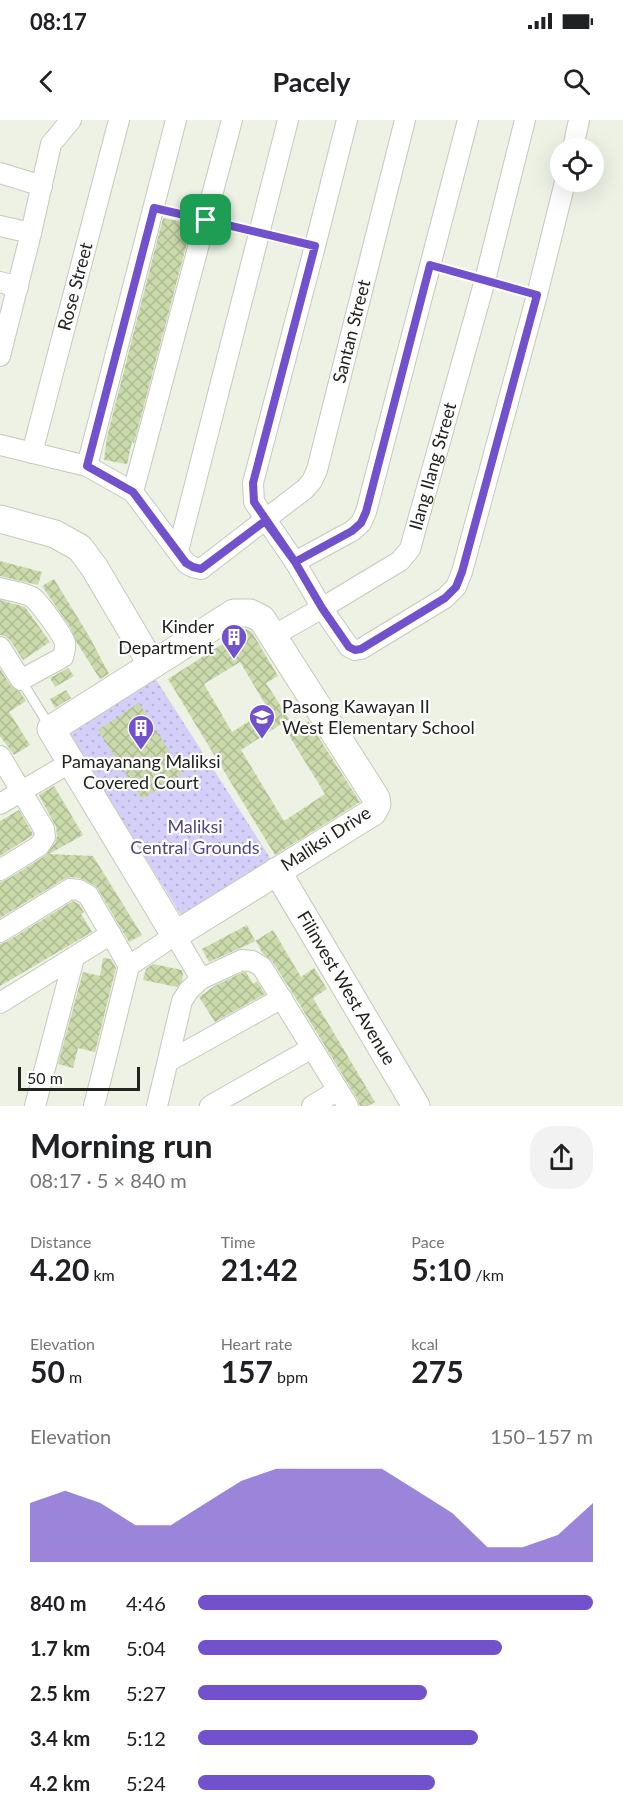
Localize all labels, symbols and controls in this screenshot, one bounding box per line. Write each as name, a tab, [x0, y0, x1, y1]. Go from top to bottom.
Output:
text: 08:17	[30, 8, 87, 35]
icon: back	[30, 65, 63, 98]
text: Pacely	[272, 65, 351, 98]
icon: search	[560, 65, 593, 98]
map controls	[550, 138, 604, 192]
button: locate	[550, 138, 604, 192]
pin	[180, 194, 231, 245]
icon: arrive	[189, 203, 222, 236]
street label: Rose Street	[52, 239, 97, 333]
street label: Santan Street	[327, 277, 375, 385]
street label: Ilang Ilang Street	[404, 399, 461, 532]
place label: Kinder Department	[118, 615, 215, 658]
building icon: Kinder Department	[219, 622, 249, 660]
place label: Pasong Kawayan II West Elementary School	[282, 695, 475, 738]
school or university icon: Pasong Kawayan II West Elementary School	[247, 702, 277, 740]
building icon: Pamayanang Maliksi Covered Court	[126, 713, 156, 751]
place label: Pamayanang Maliksi Covered Court	[61, 750, 221, 793]
street label: Maliksi Drive	[276, 801, 375, 875]
park label: Maliksi Central Grounds	[130, 815, 260, 858]
street label: Filinvest West Avenue	[293, 907, 401, 1069]
scale bar	[18, 1064, 140, 1091]
text: 50 m	[27, 1068, 63, 1087]
text: Morning run	[30, 1125, 213, 1165]
button: share	[530, 1126, 593, 1189]
text: 08:17 · 5 × 840 m	[30, 1168, 187, 1192]
text: Distance	[30, 1232, 91, 1251]
text: Time	[221, 1232, 256, 1251]
text: Pace	[411, 1232, 445, 1251]
text: 4.20	[30, 1251, 89, 1287]
text: 21:42	[221, 1251, 298, 1287]
text: 5:10	[411, 1251, 471, 1287]
text: km	[89, 1265, 115, 1284]
text: /km	[471, 1265, 504, 1284]
text: Elevation	[30, 1334, 95, 1353]
text: Heart rate	[221, 1334, 292, 1353]
text: kcal	[411, 1334, 438, 1353]
text: 50	[30, 1353, 65, 1389]
text: 157	[221, 1353, 273, 1389]
text: 275	[411, 1353, 464, 1389]
text: m	[65, 1367, 82, 1386]
text: bpm	[273, 1367, 308, 1386]
text: Elevation	[30, 1424, 111, 1448]
text: 150–157 m	[490, 1424, 593, 1448]
text: 840 m	[30, 1591, 86, 1615]
text: 4:46	[126, 1591, 166, 1615]
text: 1.7 km	[30, 1636, 90, 1660]
text: 5:04	[126, 1636, 166, 1660]
text: 2.5 km	[30, 1681, 90, 1705]
text: 5:27	[126, 1681, 166, 1705]
text: 3.4 km	[30, 1726, 90, 1750]
text: 5:12	[126, 1726, 166, 1750]
text: 4.2 km	[30, 1771, 90, 1795]
text: 5:24	[126, 1771, 166, 1795]

